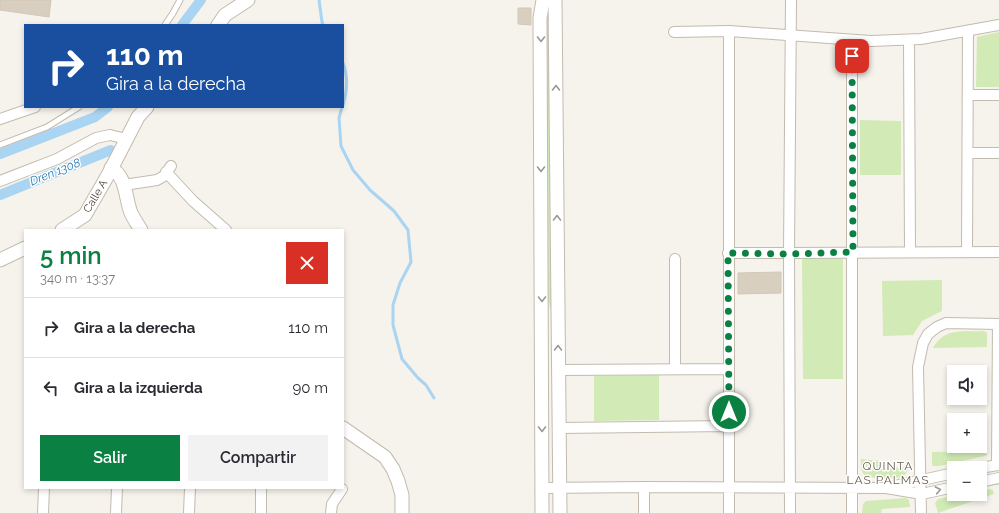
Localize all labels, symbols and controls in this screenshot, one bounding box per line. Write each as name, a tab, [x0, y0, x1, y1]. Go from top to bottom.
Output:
one-way arrow	[537, 36, 545, 42]
text: 110 m	[106, 39, 184, 72]
pin	[835, 39, 869, 73]
icon: right	[40, 40, 92, 92]
icon: arrive	[841, 45, 863, 67]
text: Gira a la derecha	[106, 73, 246, 94]
one-way arrow	[552, 85, 560, 91]
water label: Dren 1308	[28, 155, 82, 188]
one-way arrow	[537, 166, 545, 172]
street label: Calle A	[81, 177, 111, 215]
one-way arrow	[553, 215, 561, 221]
text: 5 min	[40, 241, 102, 270]
button: close	[286, 242, 328, 284]
text: 340 m · 13:37	[40, 271, 115, 286]
one-way arrow	[537, 296, 546, 302]
icon: right	[40, 317, 62, 339]
text: Gira a la derecha	[74, 319, 195, 337]
text: 110 m	[288, 319, 328, 337]
one-way arrow	[554, 345, 562, 351]
map controls	[947, 365, 987, 501]
button: sound	[947, 365, 987, 405]
icon: left	[40, 377, 62, 399]
text: Gira a la izquierda	[74, 379, 203, 397]
text: 90 m	[292, 379, 328, 397]
position arrow	[708, 391, 750, 433]
button: +	[947, 413, 987, 453]
one-way arrow	[538, 426, 546, 432]
button: Salir	[40, 435, 180, 481]
button: Compartir	[188, 435, 328, 481]
district label: QUINTA LAS PALMAS	[846, 459, 930, 487]
button: −	[947, 461, 987, 501]
one-way arrow	[935, 487, 941, 495]

